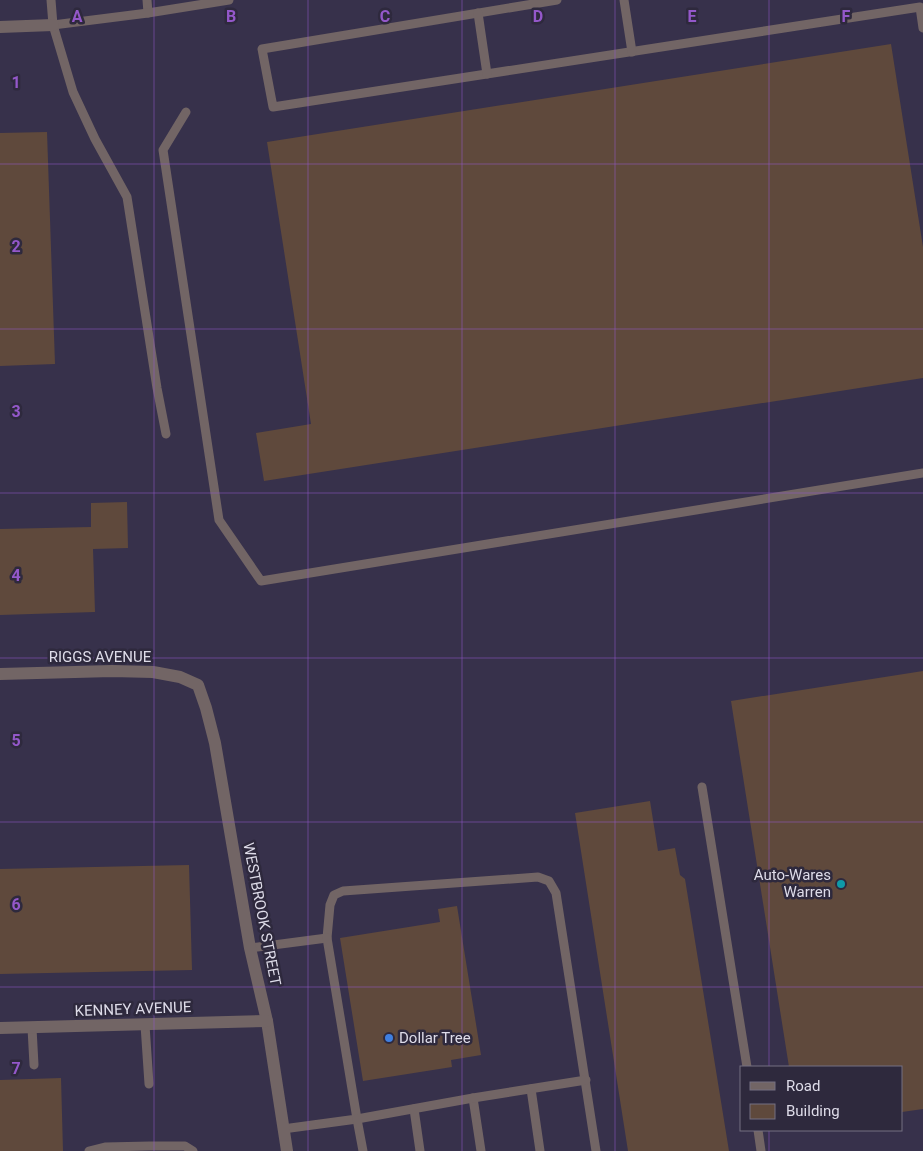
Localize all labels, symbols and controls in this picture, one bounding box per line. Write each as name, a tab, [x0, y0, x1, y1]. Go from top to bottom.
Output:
text: A	[72, 7, 83, 26]
text: B	[226, 7, 236, 26]
text: C	[380, 7, 390, 26]
text: D	[533, 7, 543, 26]
text: E	[688, 7, 697, 26]
text: F	[842, 7, 851, 26]
text: 1	[11, 73, 21, 92]
text: 2	[11, 237, 21, 256]
text: 3	[11, 402, 21, 421]
text: 4	[11, 566, 21, 585]
street label: RIGGS AVENUE	[49, 648, 152, 666]
text: 5	[11, 731, 21, 750]
street label: WESTBROOK STREET	[239, 841, 285, 987]
place label: Auto-Wares Warren	[754, 866, 831, 901]
marker: Auto-Wares Warren	[835, 878, 847, 890]
text: 6	[11, 895, 21, 914]
street label: KENNEY AVENUE	[74, 998, 192, 1020]
place label: Dollar Tree	[399, 1029, 471, 1047]
marker: Dollar Tree	[383, 1032, 395, 1044]
text: 7	[11, 1059, 21, 1078]
legend	[740, 1066, 903, 1131]
text: Road	[786, 1077, 820, 1095]
text: Building	[786, 1102, 840, 1120]

